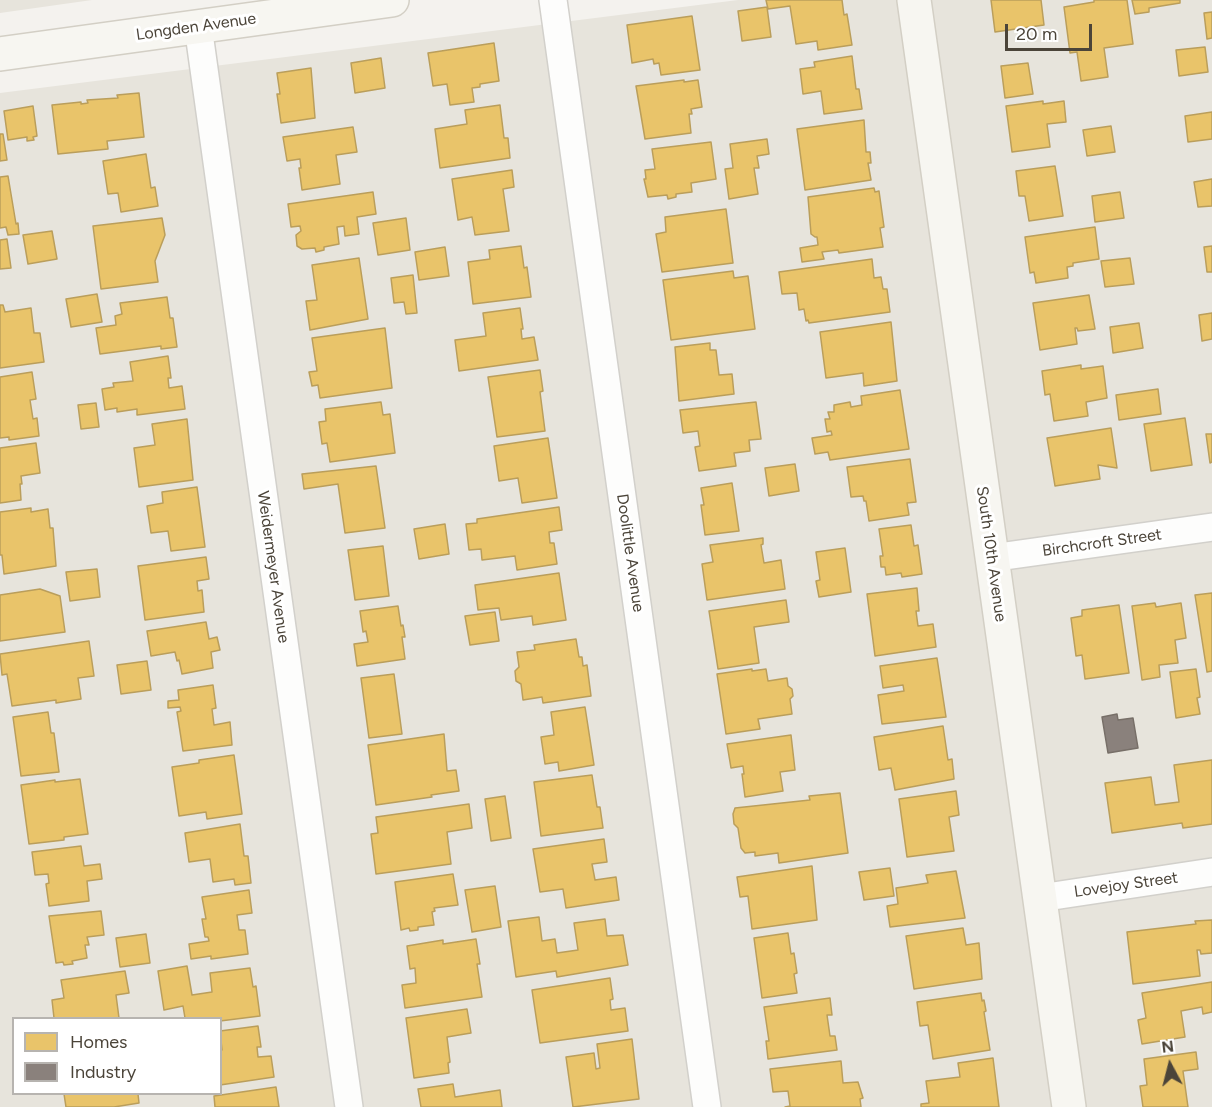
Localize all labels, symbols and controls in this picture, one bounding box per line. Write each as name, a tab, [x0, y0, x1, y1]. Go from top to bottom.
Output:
street label: Longden Avenue	[135, 9, 257, 45]
scale bar	[1008, 12, 1095, 50]
text: 20 m	[1016, 23, 1057, 45]
street label: South 10th Avenue	[972, 485, 1010, 623]
street label: Weidermeyer Avenue	[253, 490, 293, 644]
street label: Doolittle Avenue	[612, 493, 648, 613]
street label: Birchcroft Street	[1041, 525, 1163, 561]
street label: Lovejoy Street	[1073, 868, 1179, 902]
legend	[12, 1017, 222, 1095]
text: Homes	[70, 1031, 128, 1053]
north arrow	[1140, 1035, 1200, 1095]
text: N	[1160, 1036, 1175, 1057]
text: Industry	[70, 1061, 136, 1083]

